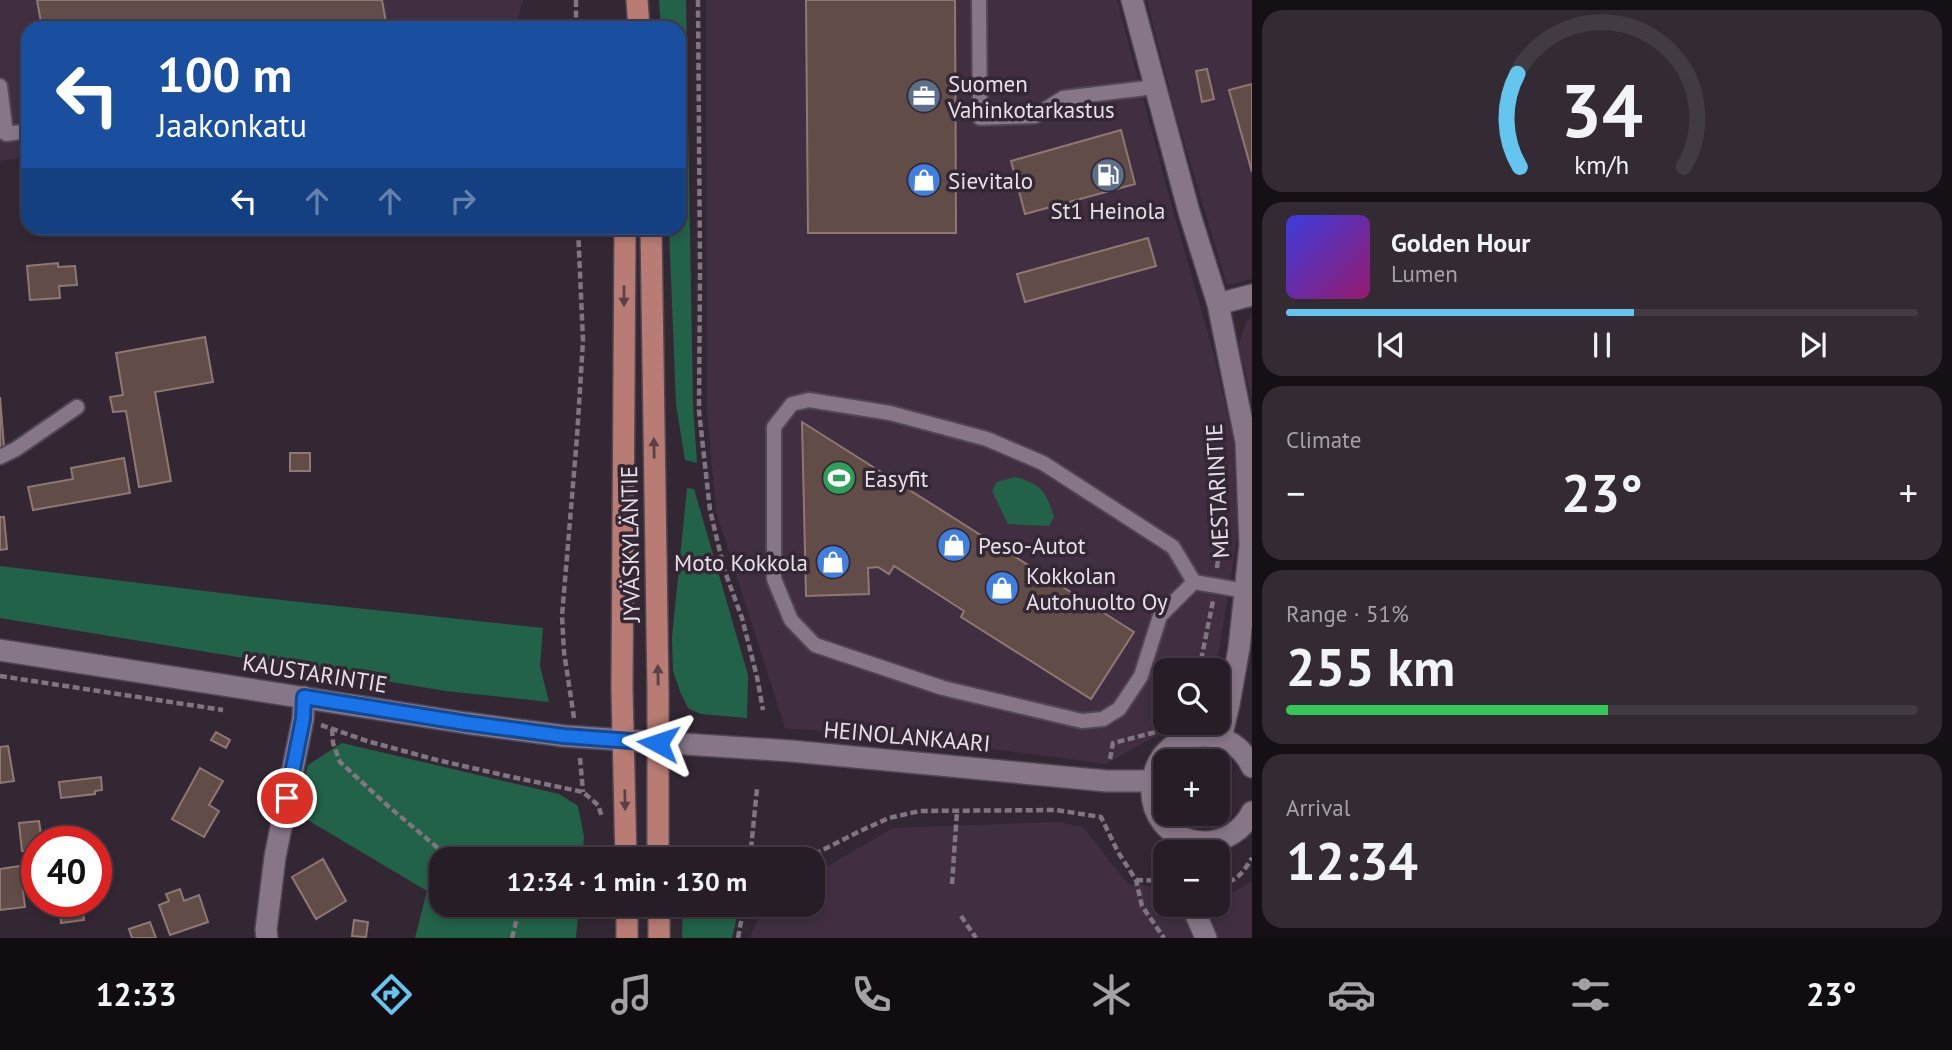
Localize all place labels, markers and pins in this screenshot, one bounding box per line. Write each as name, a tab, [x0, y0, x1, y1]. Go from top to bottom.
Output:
place label: Suomen Vahinkotarkastus	[947, 69, 1115, 124]
office icon: Suomen Vahinkotarkastus	[905, 77, 943, 115]
fuel station icon: St1 Heinola	[1089, 156, 1127, 194]
shop icon: Sievitalo	[905, 161, 943, 199]
place label: Sievitalo	[948, 166, 1033, 195]
place label: St1 Heinola	[1050, 196, 1166, 225]
sports icon: Easyfit	[820, 459, 858, 497]
place label: Easyfit	[864, 464, 929, 493]
shop icon: Peso-Autot	[935, 526, 973, 564]
place label: Peso-Autot	[978, 531, 1086, 560]
shop icon: Moto Kokkola	[814, 543, 852, 581]
place label: Moto Kokkola	[674, 548, 808, 577]
place label: Kokkolan Autohuolto Oy	[1026, 561, 1168, 616]
shop icon: Kokkolan Autohuolto Oy	[983, 569, 1021, 607]
pin	[257, 768, 317, 828]

